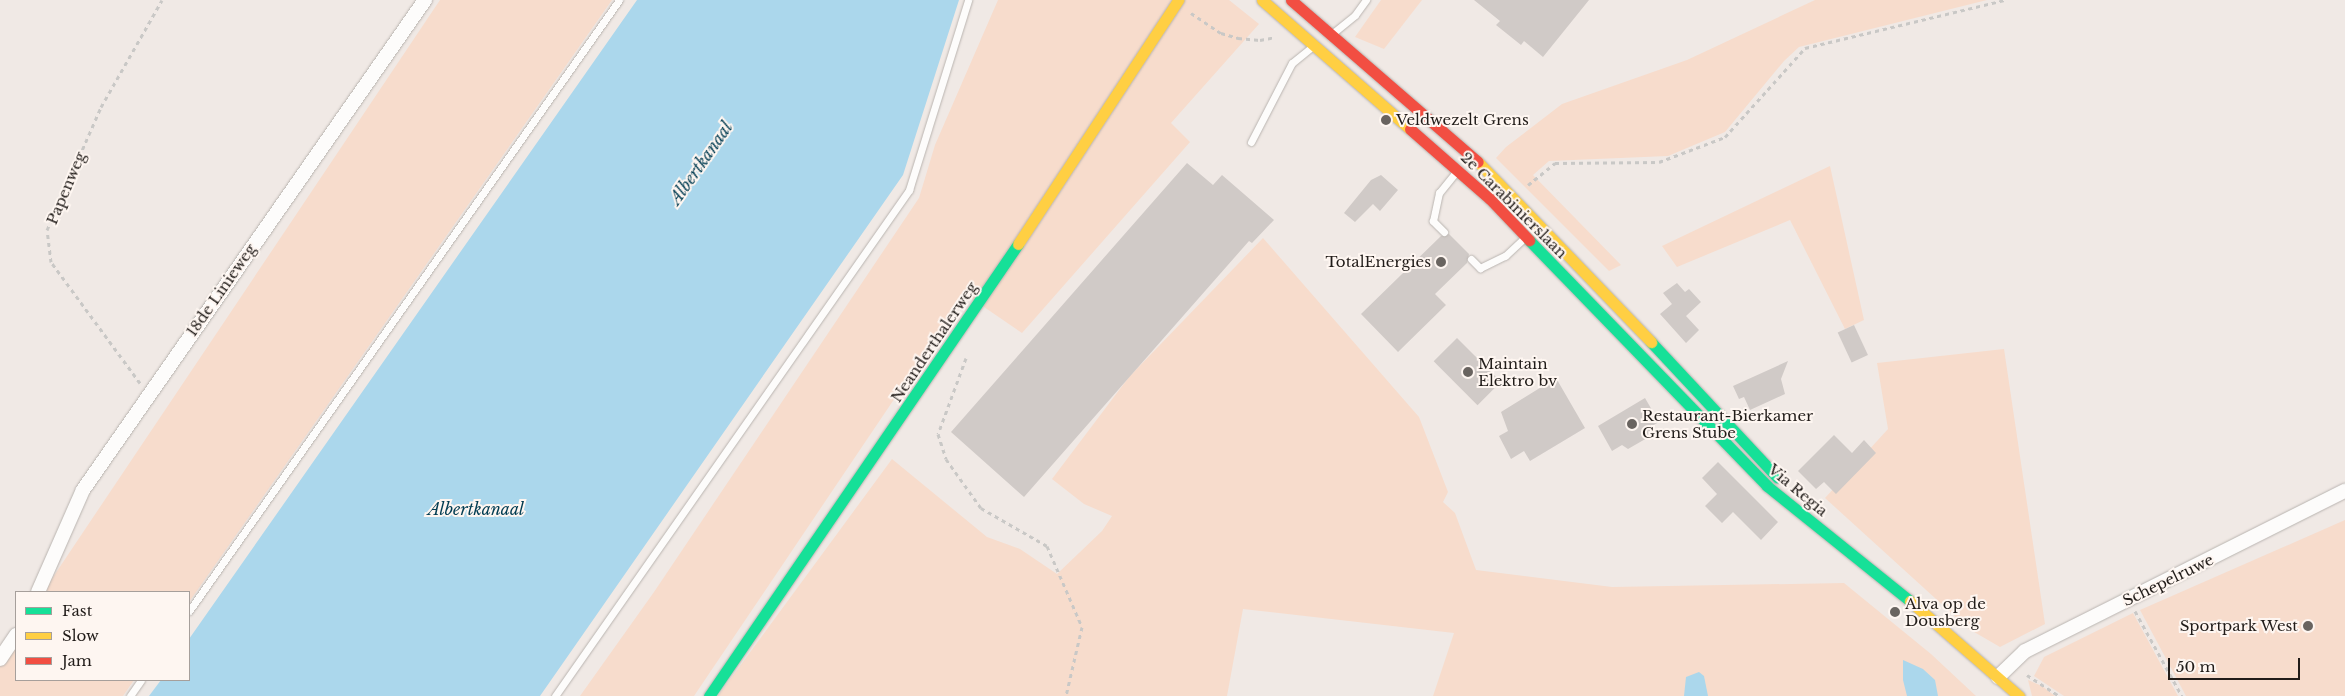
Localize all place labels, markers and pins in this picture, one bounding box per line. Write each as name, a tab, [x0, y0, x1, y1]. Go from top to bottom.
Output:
place label: Veldwezelt Grens	[1396, 111, 1529, 129]
marker: Veldwezelt Grens	[1380, 114, 1392, 126]
place label: TotalEnergies	[1325, 253, 1431, 271]
marker: TotalEnergies	[1435, 256, 1447, 268]
place label: Maintain Elektro bv	[1478, 354, 1557, 389]
marker: Maintain Elektro bv	[1462, 366, 1474, 378]
place label: Restaurant-Bierkamer Grens Stube	[1642, 406, 1813, 441]
marker: Restaurant-Bierkamer Grens Stube	[1626, 418, 1638, 430]
place label: Alva op de Dousberg	[1905, 594, 1986, 629]
marker: Alva op de Dousberg	[1889, 606, 1901, 618]
place label: Sportpark West	[2179, 617, 2298, 635]
marker: Sportpark West	[2302, 620, 2314, 632]

